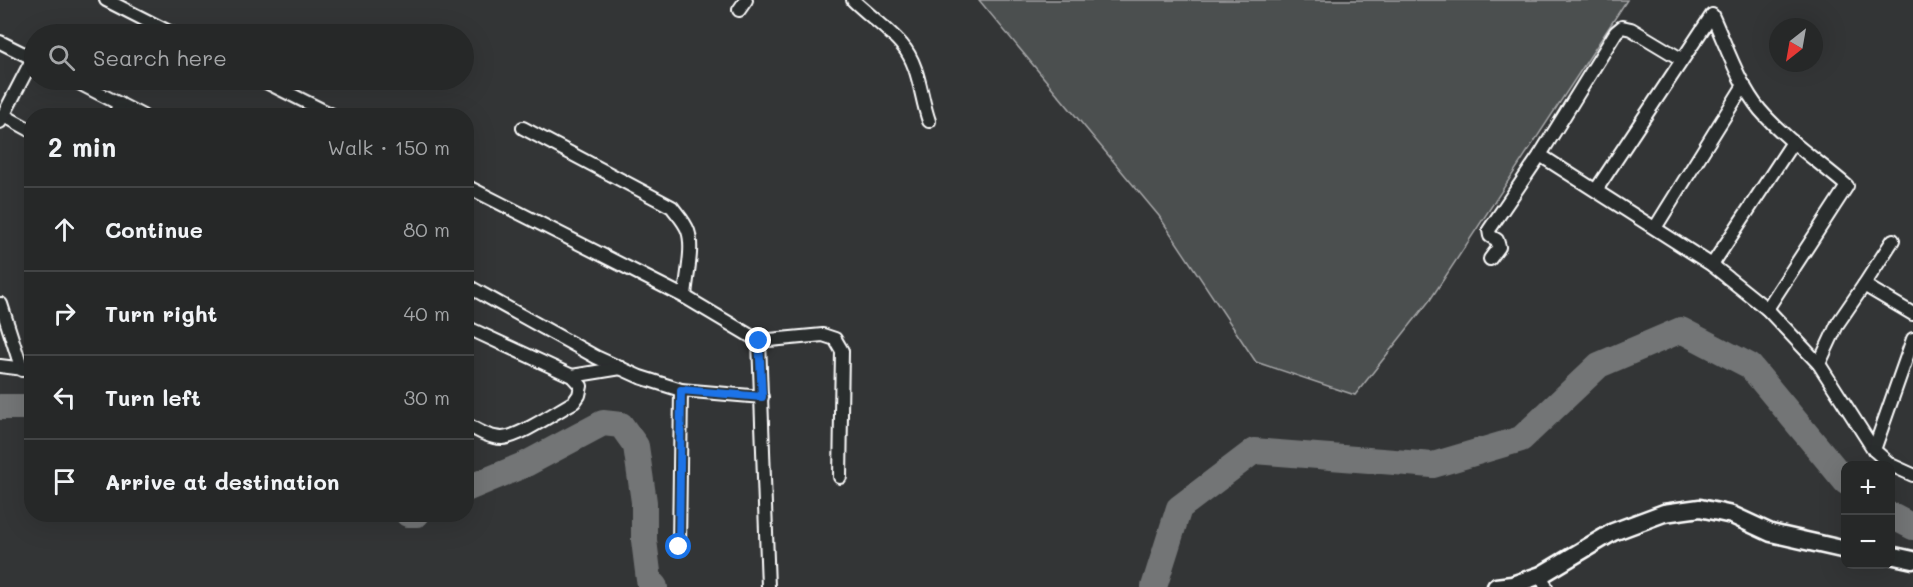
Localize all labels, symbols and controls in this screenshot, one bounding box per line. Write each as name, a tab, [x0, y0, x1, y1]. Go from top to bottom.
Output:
north arrow	[1769, 18, 1823, 72]
search box	[24, 24, 474, 90]
icon: search	[45, 41, 78, 74]
text: Search here	[93, 43, 227, 72]
text: 2 min	[48, 130, 116, 164]
text: Walk · 150 m	[328, 134, 450, 160]
icon: ahead	[48, 213, 81, 246]
text: Continue	[105, 215, 203, 244]
text: 80 m	[403, 216, 450, 242]
icon: right	[48, 297, 81, 330]
text: Turn right	[105, 299, 217, 328]
text: 40 m	[404, 300, 450, 326]
route end	[745, 327, 771, 353]
icon: left	[48, 381, 81, 414]
text: Turn left	[105, 383, 201, 412]
text: 30 m	[404, 384, 450, 410]
map controls	[1841, 461, 1895, 569]
button: +	[1841, 461, 1895, 515]
icon: arrive	[48, 465, 81, 498]
text: Arrive at destination	[105, 467, 340, 496]
button: −	[1841, 515, 1895, 569]
route start	[665, 533, 691, 559]

